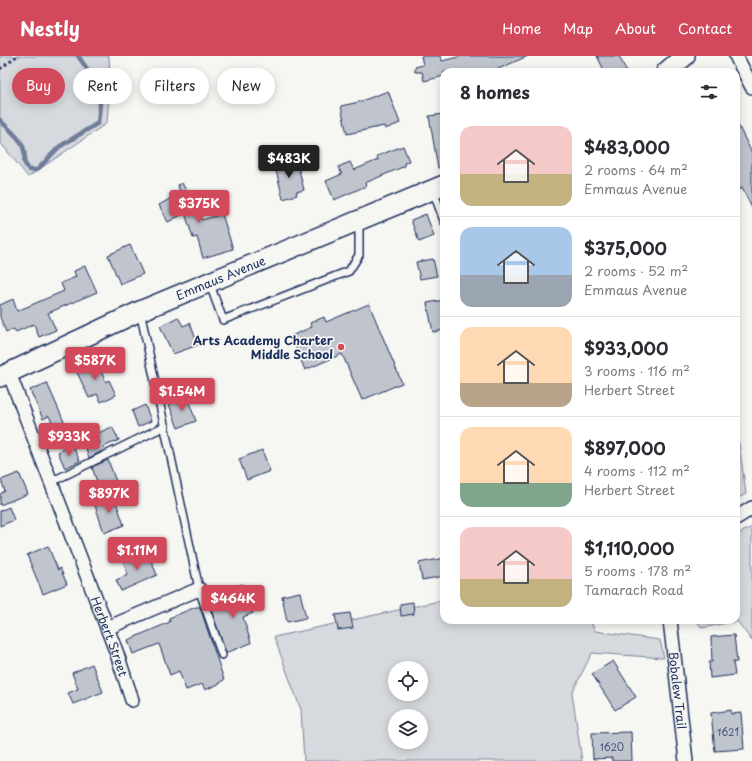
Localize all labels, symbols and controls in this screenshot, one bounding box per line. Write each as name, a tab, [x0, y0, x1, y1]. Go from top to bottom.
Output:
text: Nestly	[20, 14, 80, 42]
text: Home	[502, 18, 541, 39]
text: Map	[563, 18, 593, 39]
text: About	[615, 18, 656, 39]
text: Contact	[678, 18, 732, 39]
chip: Buy	[12, 68, 65, 104]
chip: Rent	[73, 68, 132, 104]
chip: Filters	[140, 68, 209, 104]
chip: New	[217, 68, 275, 104]
text: 8 homes	[460, 79, 530, 105]
icon: filters	[698, 81, 720, 103]
text: $483,000	[584, 134, 670, 160]
icon: home	[492, 142, 540, 190]
pin: $483K	[261, 145, 317, 179]
text: $483K	[267, 148, 311, 167]
text: 2 rooms · 64 m²	[584, 160, 688, 179]
text: Emmaus Avenue	[584, 179, 687, 198]
pin: $375K	[171, 190, 227, 224]
text: $375K	[178, 193, 220, 212]
text: $375,000	[584, 235, 667, 261]
icon: home	[492, 243, 540, 291]
street label: Emmaus Avenue	[173, 251, 269, 304]
text: 2 rooms · 52 m²	[584, 261, 688, 280]
text: Emmaus Avenue	[584, 280, 687, 299]
place label: Arts Academy Charter Middle School	[192, 331, 334, 363]
text: $933,000	[584, 335, 668, 361]
marker: Arts Academy Charter Middle School	[336, 342, 346, 352]
icon: home	[492, 343, 540, 391]
pin: $587K	[67, 347, 123, 381]
text: $587K	[74, 350, 116, 369]
text: 3 rooms · 116 m²	[584, 361, 690, 380]
pin: $1.54M	[149, 378, 215, 412]
text: Herbert Street	[584, 380, 675, 399]
text: $1.54M	[159, 381, 205, 400]
pin: $933K	[41, 423, 97, 457]
text: $933K	[48, 426, 90, 445]
text: $897,000	[584, 435, 666, 461]
icon: home	[492, 443, 540, 491]
text: 4 rooms · 112 m²	[584, 461, 690, 480]
pin: $897K	[81, 480, 137, 514]
text: Herbert Street	[584, 480, 675, 499]
text: $897K	[88, 483, 130, 502]
text: $1,110,000	[584, 535, 674, 561]
pin: $1.11M	[104, 537, 170, 571]
text: $1.11M	[117, 540, 157, 559]
icon: home	[492, 543, 540, 591]
text: 5 rooms · 178 m²	[584, 561, 691, 580]
text: Tamarach Road	[584, 580, 684, 599]
pin: $464K	[205, 585, 261, 619]
text: $464K	[211, 588, 255, 607]
street label: Herbert Street	[87, 594, 133, 679]
street label: Bobalew Trail	[665, 651, 691, 730]
map controls	[388, 661, 428, 749]
button: locate	[388, 661, 428, 701]
button: layers	[388, 709, 428, 749]
house number: 1621	[717, 724, 739, 739]
house number: 1620	[600, 739, 624, 754]

